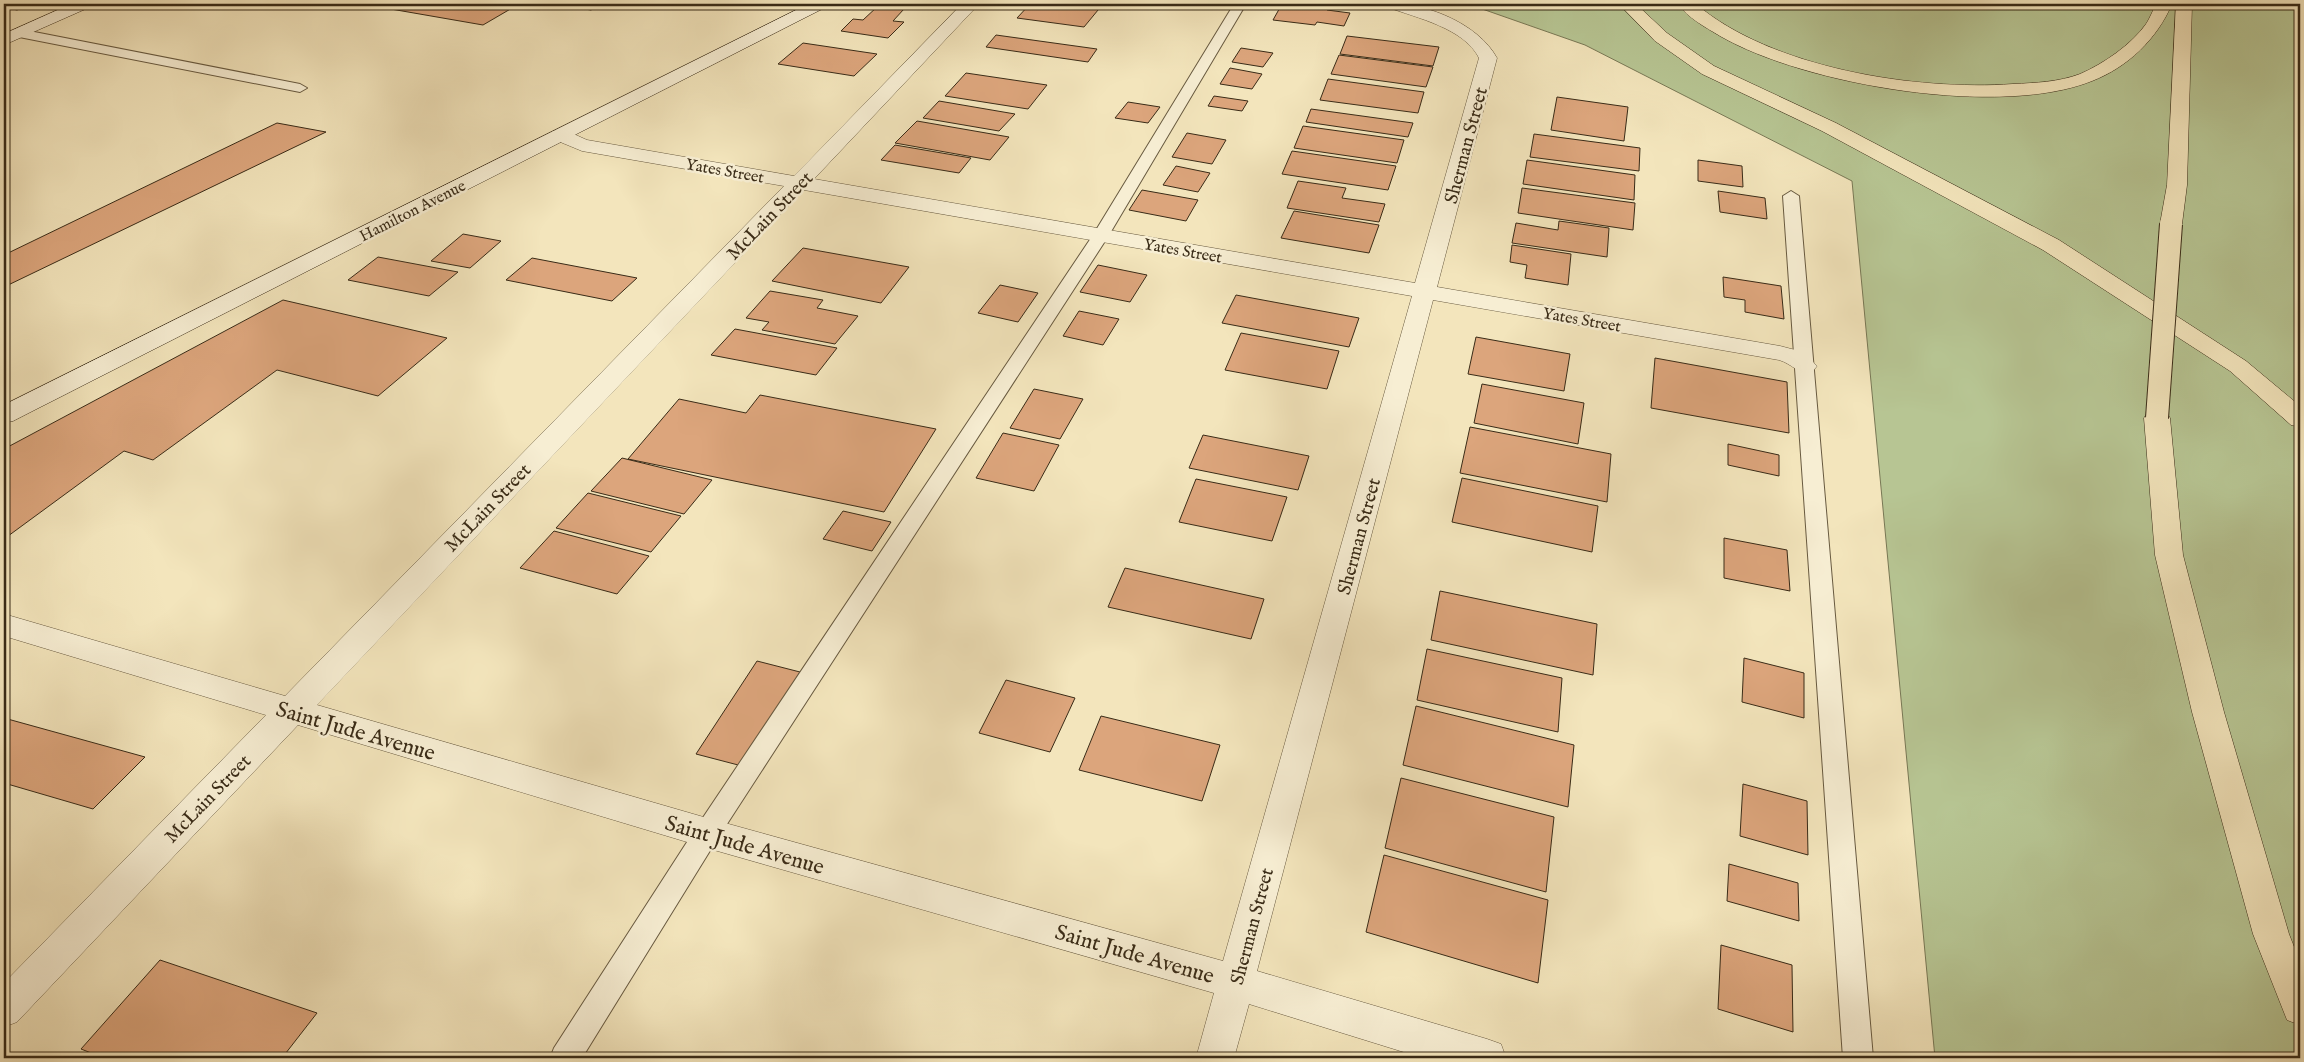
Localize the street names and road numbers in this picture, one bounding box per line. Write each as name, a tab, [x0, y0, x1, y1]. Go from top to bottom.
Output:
street label: Sherman Street	[1440, 84, 1494, 207]
street label: Yates Street	[684, 155, 766, 189]
street label: McLain Street	[722, 167, 819, 266]
street label: Hamilton Avenue	[356, 176, 469, 247]
street label: Yates Street	[1142, 235, 1224, 269]
street label: Yates Street	[1541, 304, 1623, 338]
street label: McLain Street	[440, 459, 537, 558]
street label: Sherman Street	[1333, 475, 1387, 598]
street label: Saint Jude Avenue	[273, 696, 438, 768]
street label: McLain Street	[160, 750, 257, 849]
street label: Saint Jude Avenue	[662, 810, 827, 882]
street label: Sherman Street	[1226, 865, 1280, 988]
street label: Saint Jude Avenue	[1052, 919, 1217, 991]

